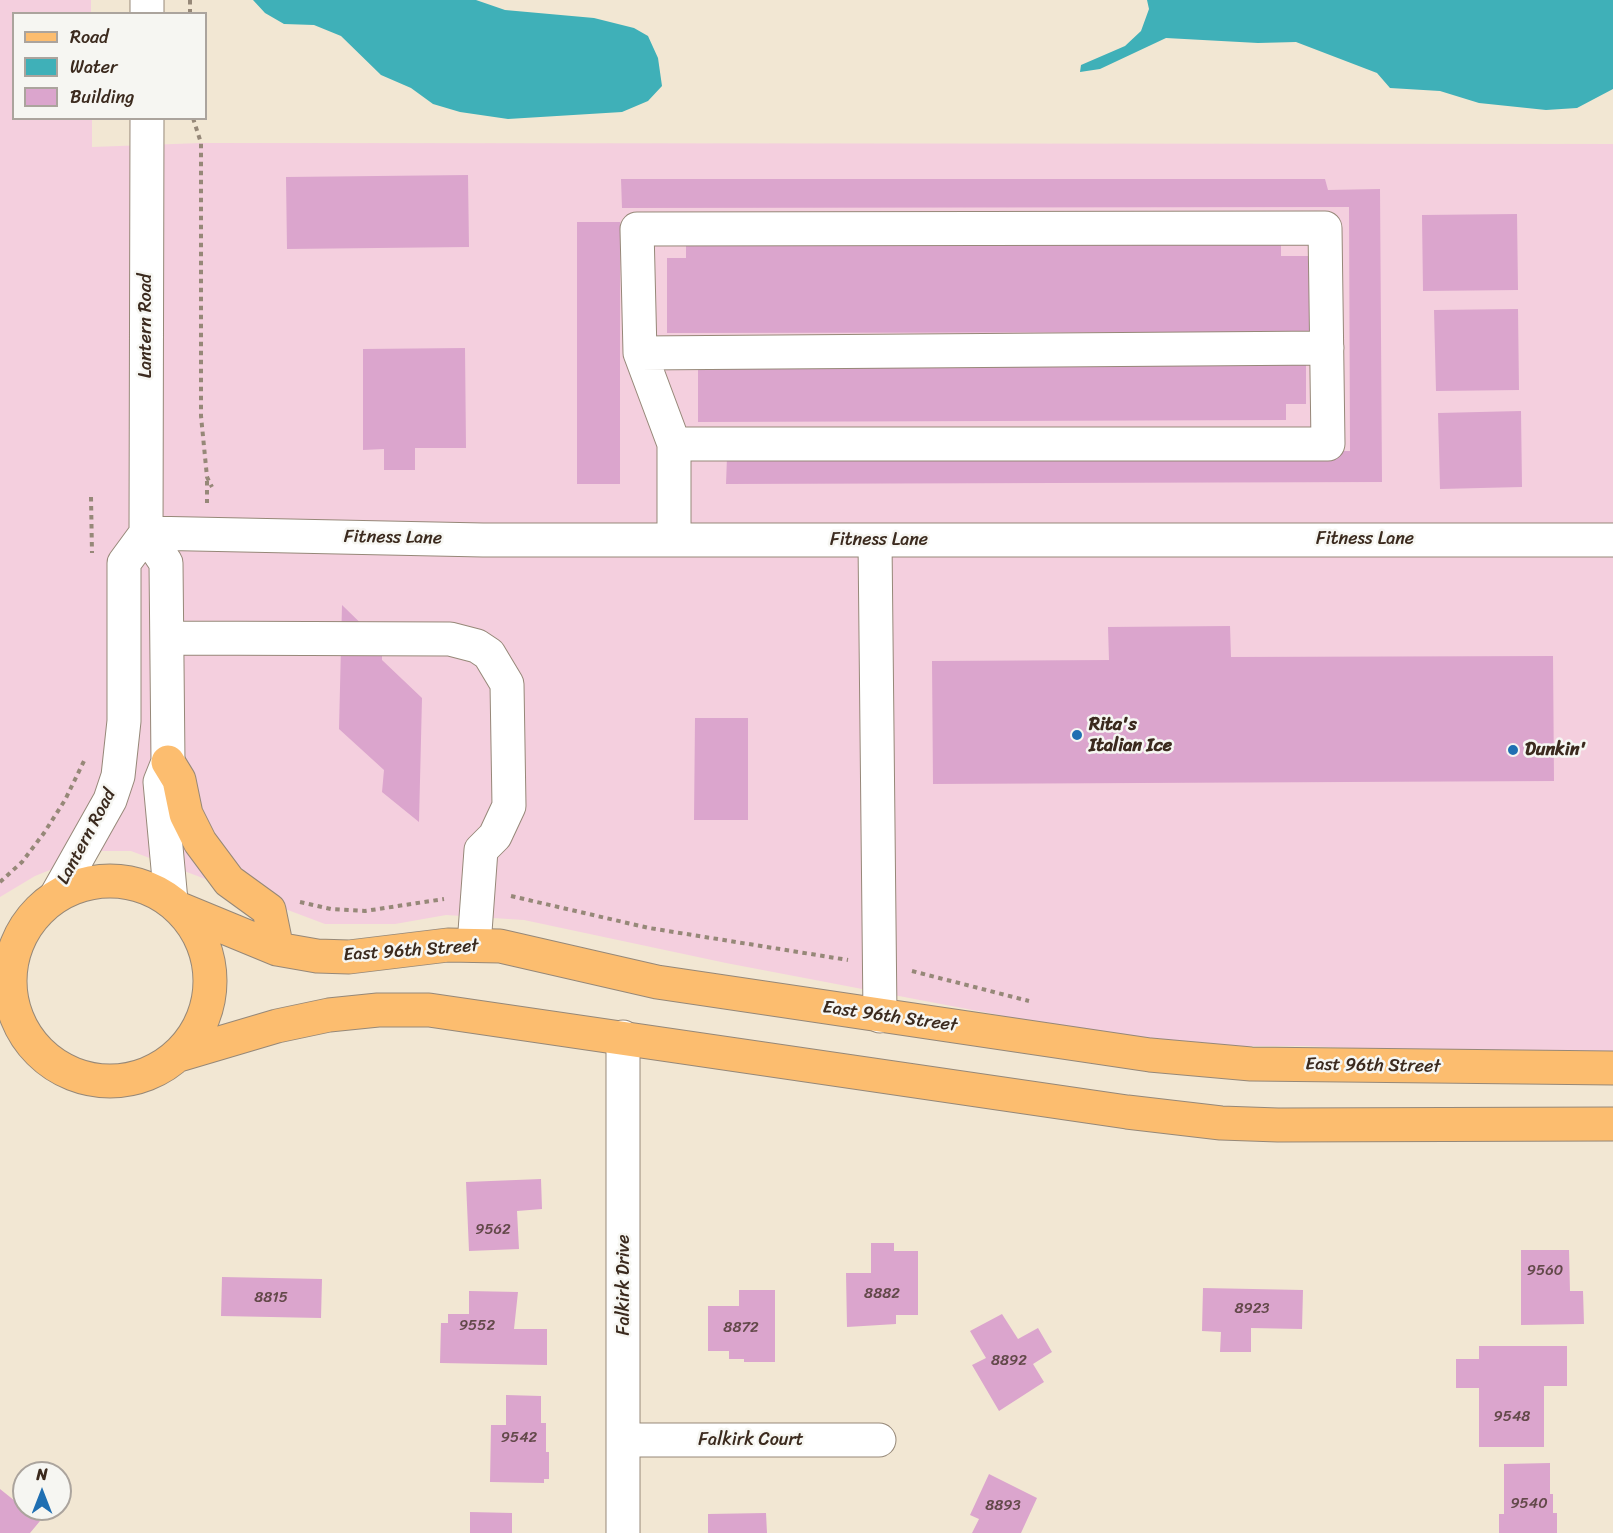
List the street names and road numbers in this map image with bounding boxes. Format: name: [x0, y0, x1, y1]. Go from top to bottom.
street label: Lantern Road: [135, 274, 157, 378]
street label: Fitness Lane: [344, 526, 442, 550]
street label: Fitness Lane: [1316, 528, 1414, 550]
street label: Fitness Lane: [830, 529, 928, 551]
street label: Lantern Road: [53, 786, 121, 888]
street label: East 96th Street: [343, 936, 479, 966]
street label: East 96th Street: [821, 997, 959, 1037]
street label: East 96th Street: [1305, 1054, 1441, 1078]
street label: Falkirk Drive: [613, 1235, 635, 1335]
street label: Falkirk Court: [698, 1429, 804, 1451]

